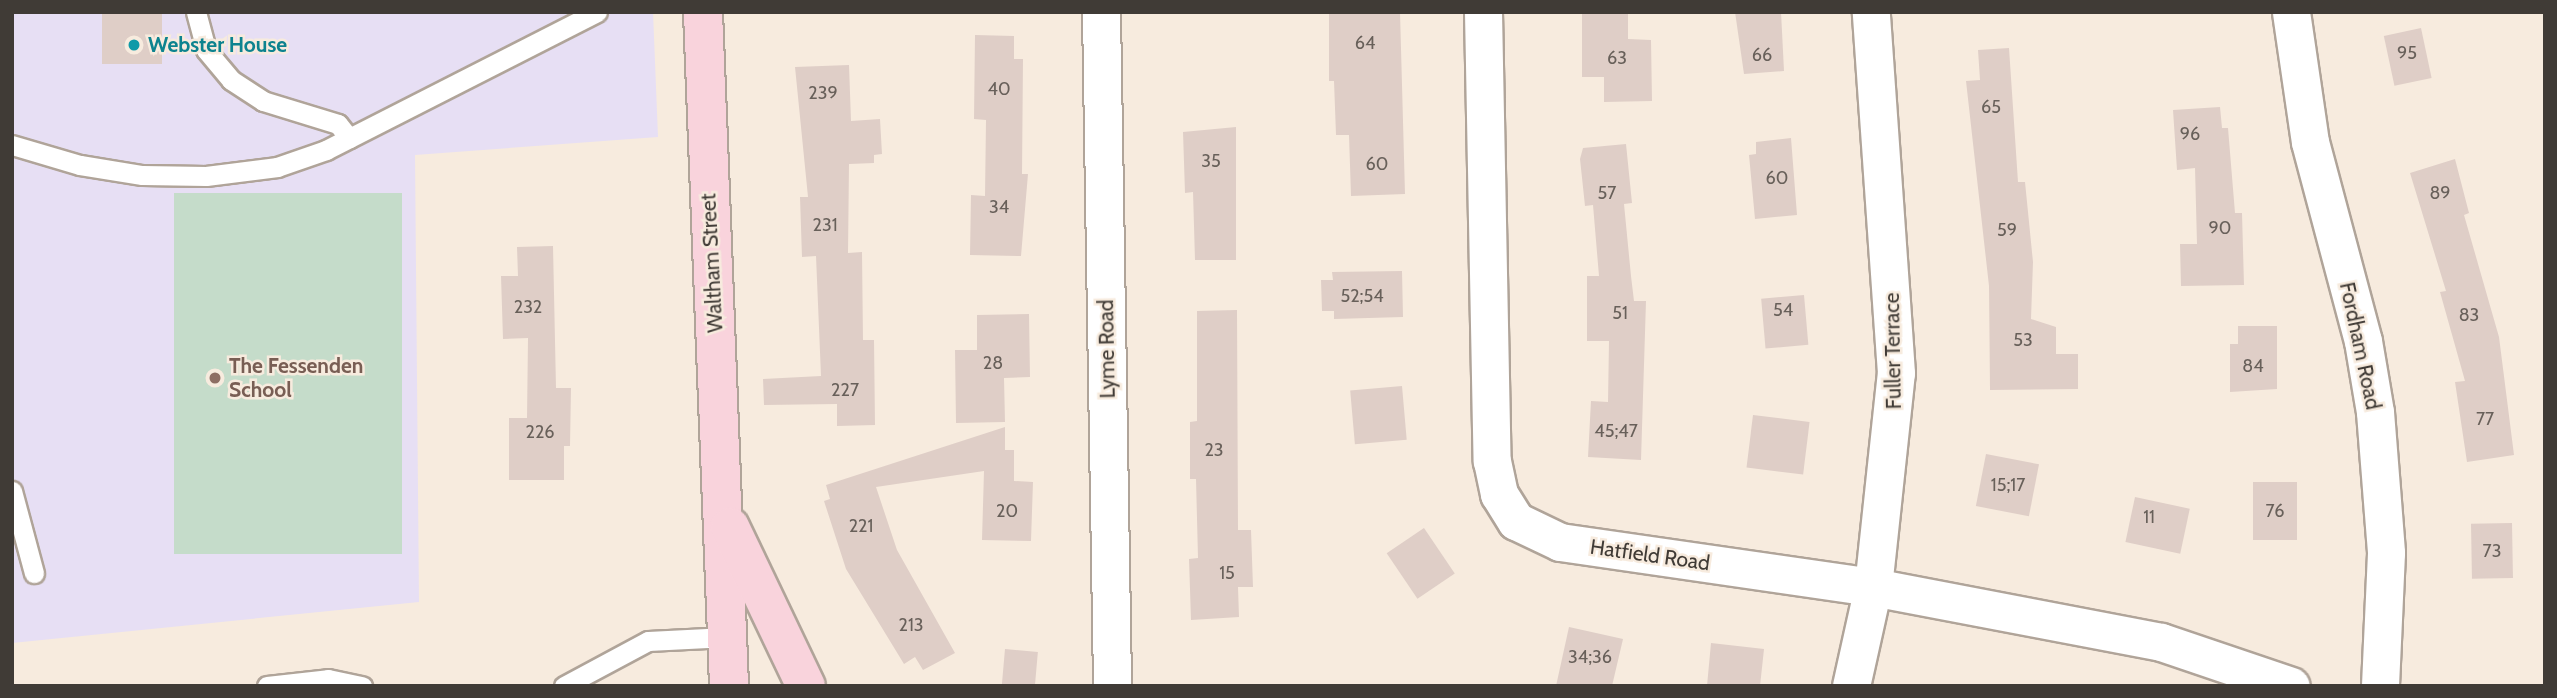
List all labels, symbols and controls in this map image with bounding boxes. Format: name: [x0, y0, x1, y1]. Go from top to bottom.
place label: Webster House: [148, 32, 287, 58]
house number: 64: [1355, 32, 1375, 54]
marker: Webster House: [126, 37, 142, 53]
house number: 95: [2397, 42, 2417, 64]
house number: 66: [1752, 44, 1772, 66]
house number: 63: [1607, 47, 1627, 69]
house number: 40: [988, 78, 1010, 100]
house number: 239: [808, 82, 838, 104]
house number: 65: [1981, 96, 2001, 118]
house number: 96: [2180, 123, 2200, 145]
house number: 35: [1201, 150, 1221, 172]
house number: 60: [1366, 153, 1388, 175]
house number: 60: [1766, 167, 1788, 189]
house number: 57: [1598, 182, 1616, 204]
house number: 89: [2429, 182, 2451, 204]
street label: Waltham Street: [696, 193, 728, 333]
house number: 34: [989, 196, 1009, 218]
house number: 231: [812, 214, 838, 236]
house number: 90: [2209, 217, 2231, 239]
house number: 59: [1997, 219, 2017, 241]
street label: Fordham Road: [2334, 280, 2386, 412]
house number: 52;54: [1340, 285, 1384, 307]
street label: Fuller Terrace: [1879, 292, 1907, 410]
house number: 232: [514, 296, 542, 318]
street label: Lyme Road: [1094, 299, 1120, 399]
house number: 54: [1773, 299, 1793, 321]
house number: 51: [1612, 302, 1628, 324]
house number: 83: [2459, 304, 2479, 326]
house number: 53: [2013, 329, 2033, 351]
house number: 28: [983, 352, 1003, 374]
place label: The Fessenden School: [229, 353, 363, 403]
house number: 84: [2242, 355, 2264, 377]
marker: The Fessenden School: [207, 370, 223, 386]
house number: 227: [831, 379, 859, 401]
house number: 77: [2476, 408, 2494, 430]
house number: 45;47: [1594, 420, 1638, 442]
house number: 226: [525, 421, 555, 443]
house number: 23: [1204, 439, 1224, 461]
house number: 15;17: [1991, 474, 2025, 496]
house number: 20: [996, 500, 1018, 522]
house number: 76: [2266, 500, 2284, 522]
house number: 11: [2143, 506, 2155, 528]
house number: 221: [849, 515, 873, 537]
street label: Hatfield Road: [1589, 534, 1711, 576]
house number: 73: [2483, 540, 2501, 562]
house number: 15: [1219, 562, 1235, 584]
house number: 213: [898, 614, 924, 636]
house number: 34;36: [1568, 646, 1612, 668]

